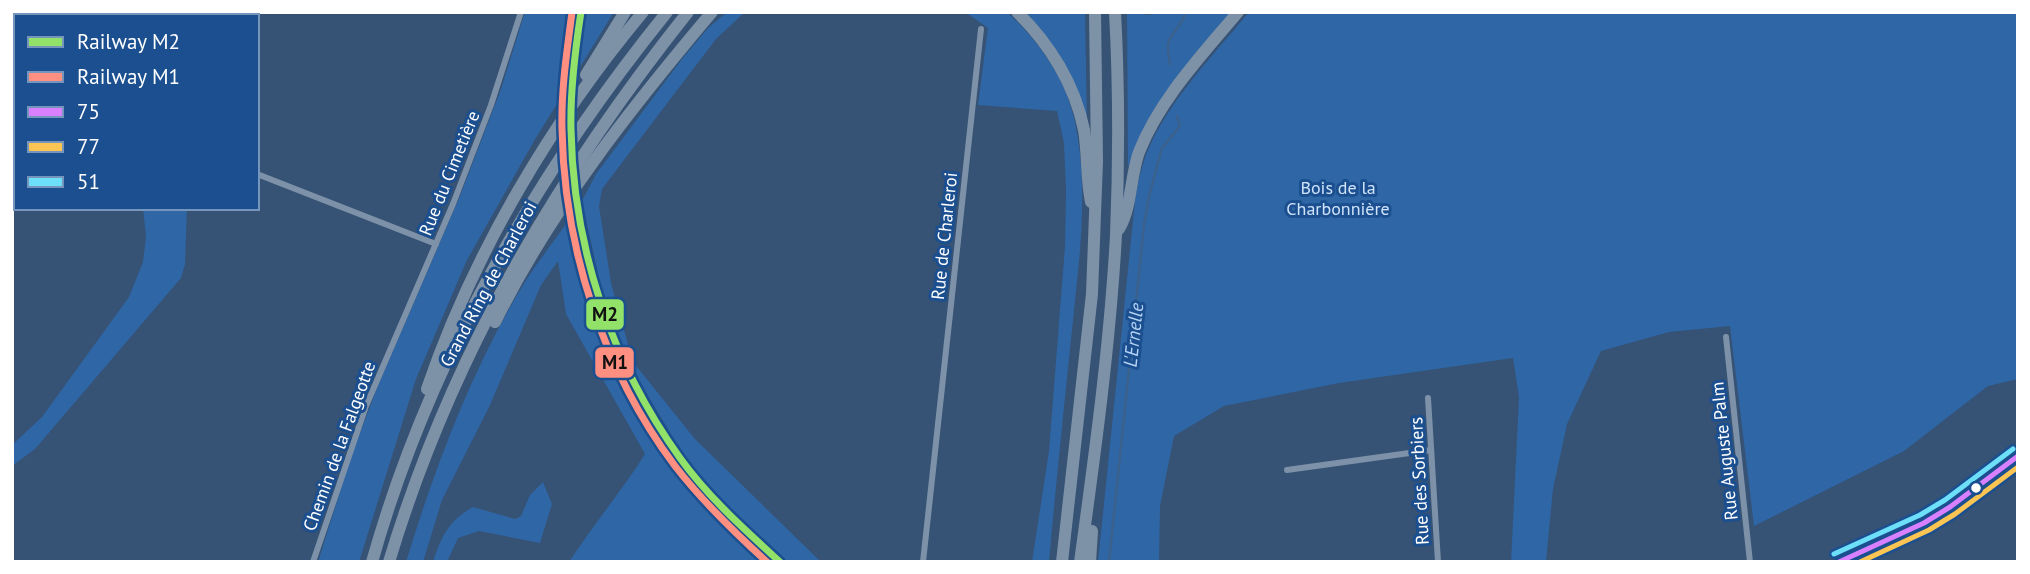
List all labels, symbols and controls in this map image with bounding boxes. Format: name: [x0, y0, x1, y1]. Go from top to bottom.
legend: [14, 14, 259, 210]
text: Railway M2: [77, 28, 180, 55]
text: Railway M1: [77, 63, 180, 90]
text: 75: [77, 98, 100, 125]
street label: Rue du Cimetière: [414, 107, 484, 239]
text: 77: [77, 133, 100, 160]
text: 51: [77, 168, 100, 195]
street label: Rue de Charleroi: [926, 171, 962, 301]
park label: Bois de la Charbonnière: [1286, 176, 1390, 220]
street label: Grand Ring de Charleroi: [435, 197, 541, 371]
line badge: M2: [585, 298, 625, 331]
water label: L'Ernelle: [1118, 301, 1148, 368]
text: M2: [592, 302, 618, 326]
line badge: M1: [594, 346, 635, 379]
text: M1: [602, 350, 628, 374]
street label: Chemin de la Falgeotte: [298, 358, 380, 534]
street label: Rue Auguste Palm: [1705, 381, 1743, 521]
street label: Rue des Sorbiers: [1404, 416, 1434, 546]
unlabelled marker: [1969, 481, 1983, 495]

